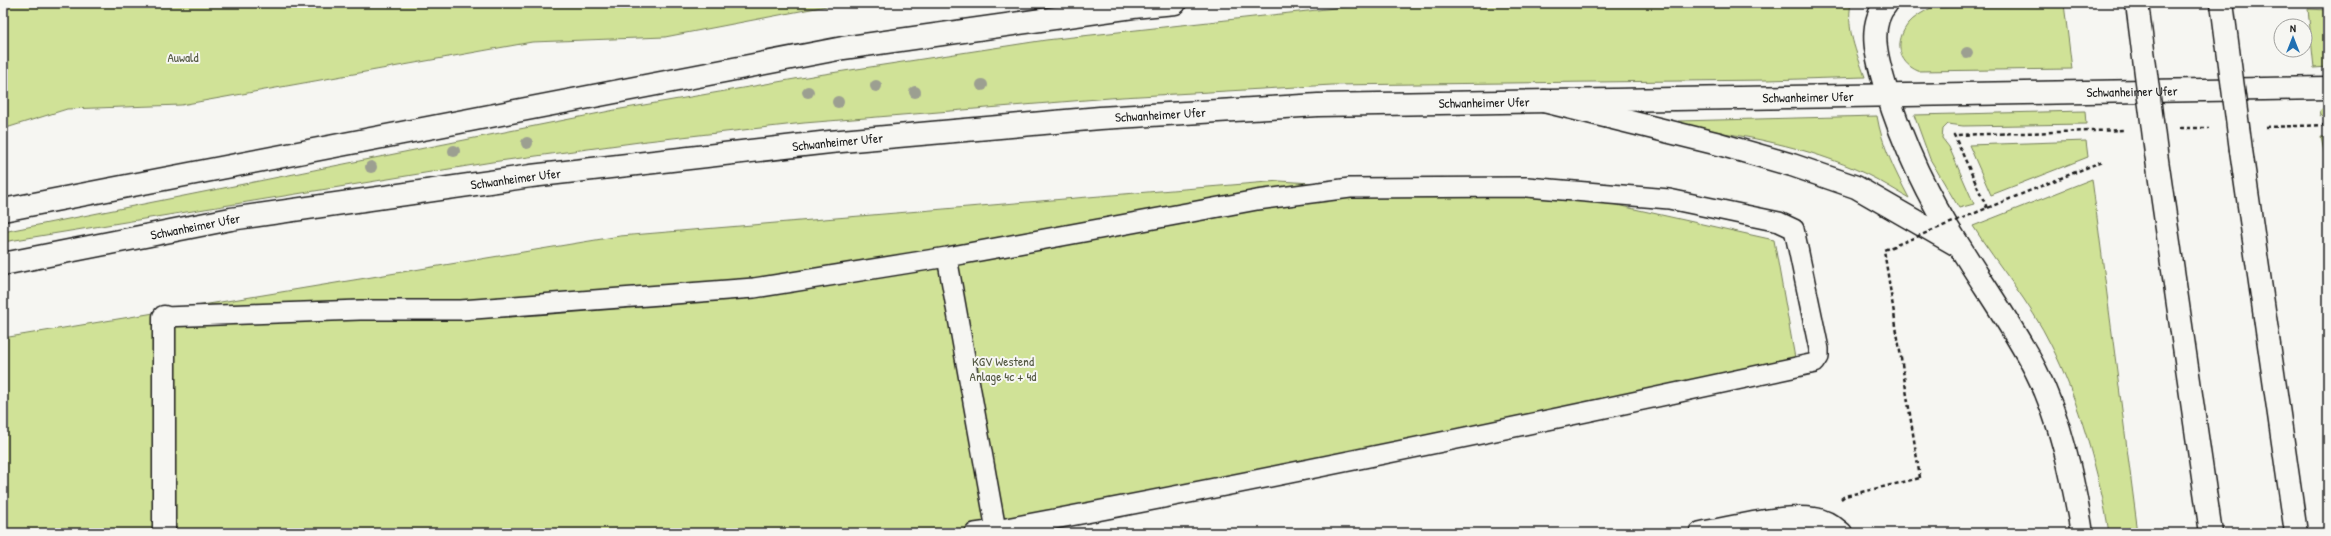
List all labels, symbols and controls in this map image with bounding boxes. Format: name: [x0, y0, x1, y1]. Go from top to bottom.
north arrow: [2273, 18, 2313, 58]
text: N: [2290, 21, 2296, 35]
park label: Auwald: [167, 48, 199, 66]
street label: Schwanheimer Ufer: [2086, 82, 2178, 101]
street label: Schwanheimer Ufer: [1762, 87, 1854, 107]
street label: Schwanheimer Ufer: [1438, 92, 1530, 112]
street label: Schwanheimer Ufer: [1114, 103, 1206, 126]
street label: Schwanheimer Ufer: [791, 128, 884, 155]
street label: Schwanheimer Ufer: [469, 164, 562, 194]
street label: Schwanheimer Ufer: [149, 209, 241, 244]
park label: KGV Westend Anlage 4c + 4d: [970, 352, 1036, 385]

